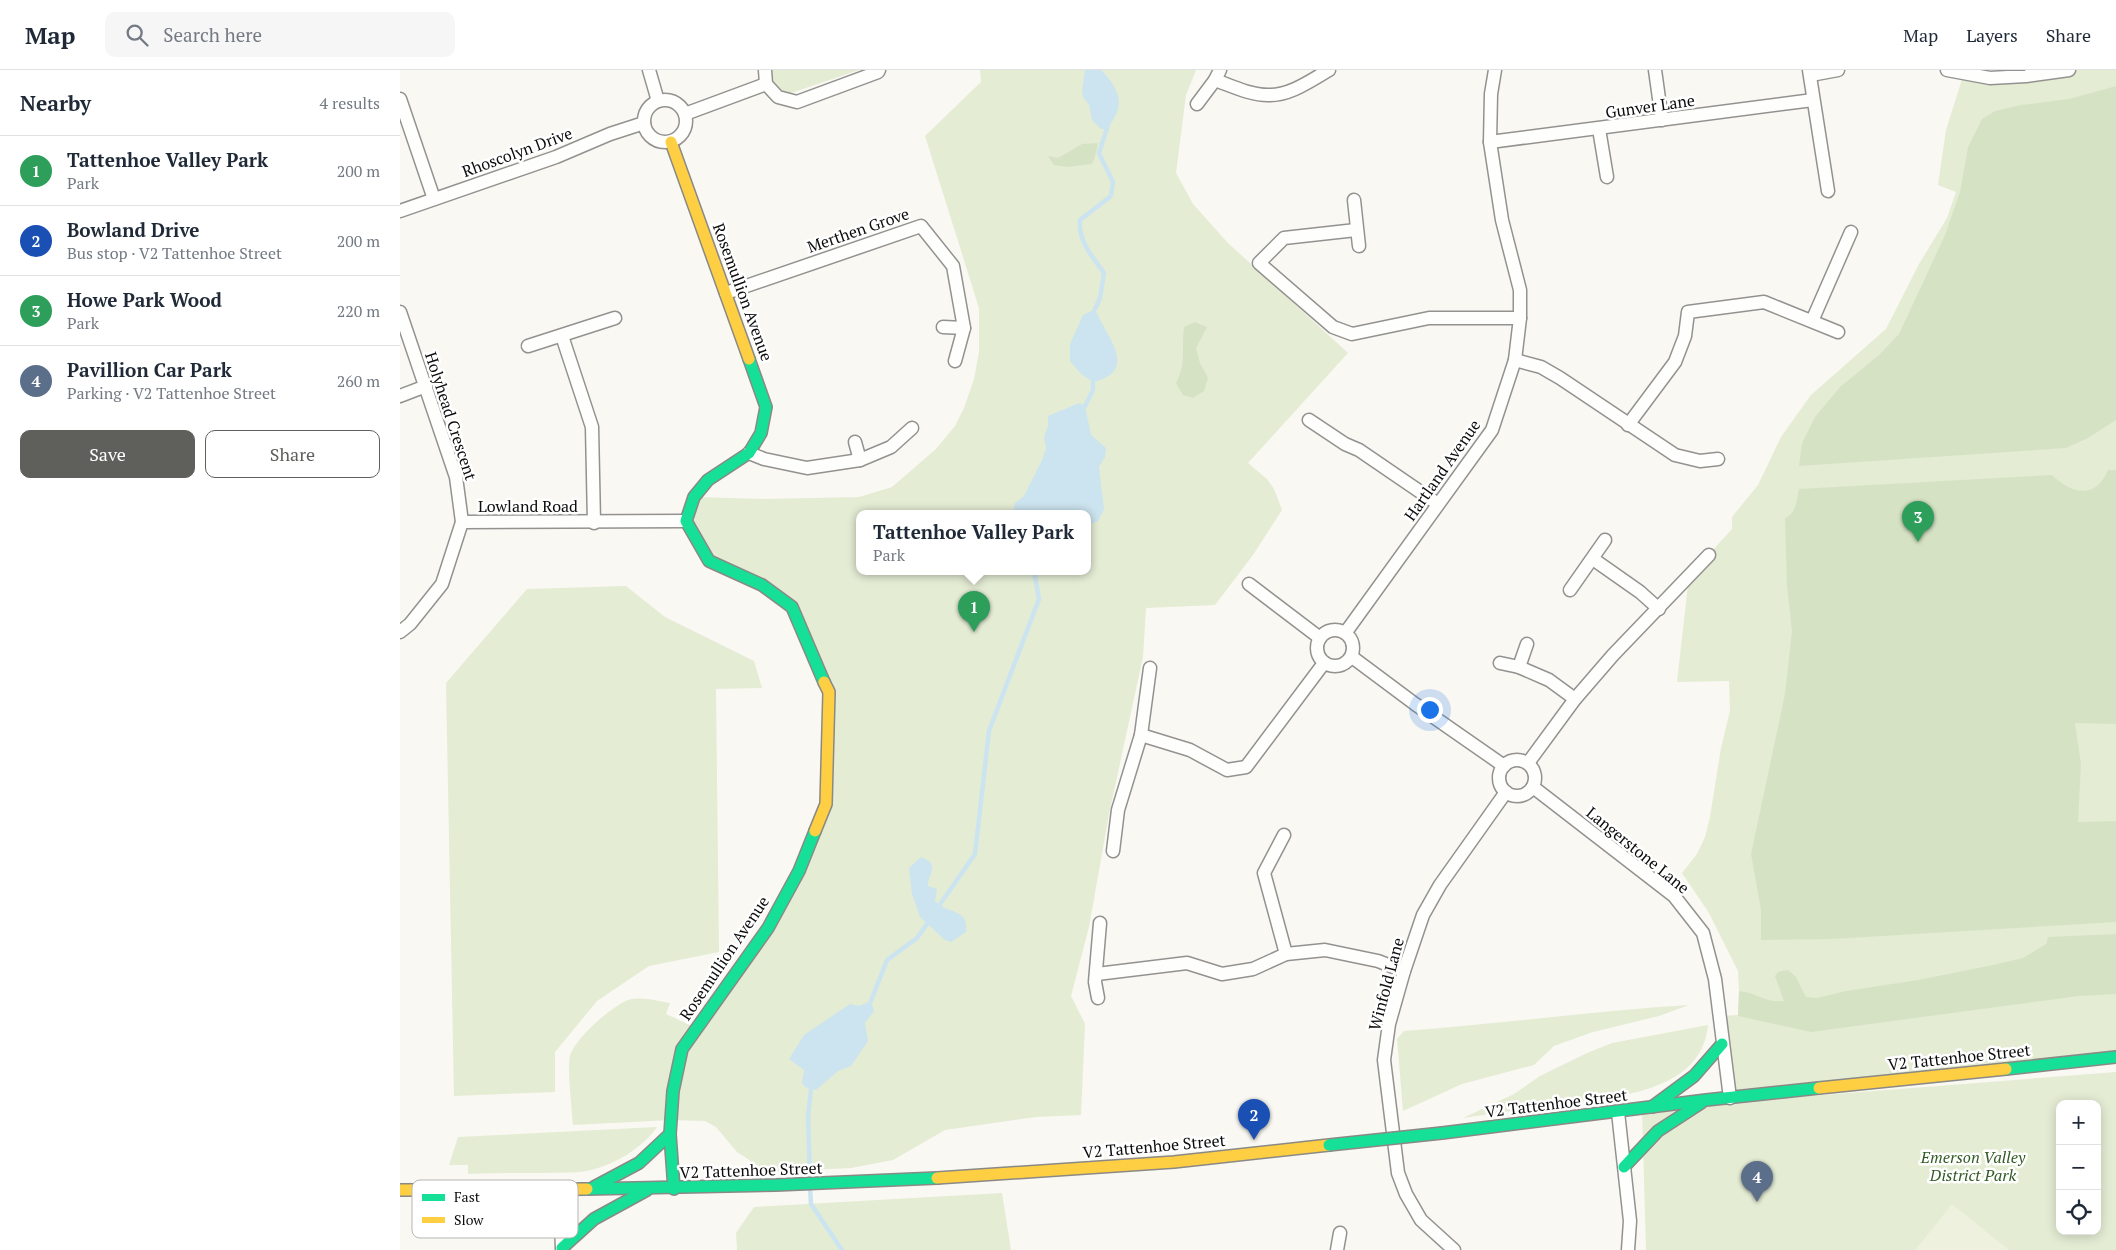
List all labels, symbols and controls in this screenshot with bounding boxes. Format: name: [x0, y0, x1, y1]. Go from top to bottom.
search box: [105, 12, 455, 57]
text: Map: [25, 19, 75, 51]
icon: search: [123, 21, 151, 49]
text: Search here: [163, 22, 262, 47]
text: Map: [1903, 23, 1938, 47]
text: Layers: [1966, 23, 2018, 47]
text: Share: [2046, 23, 2091, 47]
text: Nearby: [20, 89, 91, 117]
street label: Gunver Lane: [1604, 89, 1696, 123]
text: 4 results: [320, 92, 380, 114]
street label: Rhoscolyn Drive: [459, 122, 575, 182]
text: Tattenhoe Valley Park: [67, 147, 268, 172]
text: 1: [31, 160, 41, 182]
text: 200 m: [337, 160, 380, 182]
text: Park: [67, 172, 99, 194]
street label: Merthen Grove: [804, 202, 912, 258]
text: Bowland Drive: [67, 217, 200, 242]
street label: Rosemullion Avenue: [708, 220, 778, 364]
text: 2: [31, 230, 41, 252]
text: 200 m: [337, 230, 380, 252]
text: Bus stop · V2 Tattenhoe Street: [67, 242, 282, 264]
text: Howe Park Wood: [67, 287, 222, 312]
text: 3: [31, 300, 41, 322]
text: 220 m: [337, 300, 380, 322]
text: Park: [67, 312, 99, 334]
street label: Holyhead Crescent: [420, 349, 482, 483]
text: Pavillion Car Park: [67, 357, 232, 382]
text: 4: [31, 370, 41, 392]
text: 260 m: [337, 370, 380, 392]
text: Parking · V2 Tattenhoe Street: [67, 382, 276, 404]
street label: Hartland Avenue: [1399, 415, 1485, 525]
button: Save: [20, 430, 195, 478]
button: Share: [205, 430, 380, 478]
street label: Lowland Road: [478, 495, 578, 517]
pin: 3: [1902, 501, 1934, 542]
popup: [856, 510, 1091, 575]
text: Tattenhoe Valley Park: [873, 519, 1074, 544]
text: Park: [873, 544, 905, 566]
pin: 1: [958, 591, 990, 632]
your location: [1417, 697, 1443, 723]
street label: Langerstone Lane: [1582, 802, 1694, 898]
street label: Rosemullion Avenue: [674, 892, 774, 1024]
street label: Winfold Lane: [1363, 935, 1409, 1033]
street label: V2 Tattenhoe Street: [1887, 1039, 2031, 1075]
street label: V2 Tattenhoe Street: [1484, 1083, 1628, 1123]
pin: 2: [1238, 1099, 1270, 1140]
map controls: [2056, 1100, 2101, 1235]
button: +: [2056, 1100, 2101, 1145]
street label: V2 Tattenhoe Street: [1082, 1129, 1226, 1163]
button: −: [2056, 1145, 2101, 1190]
park label: Emerson Valley District Park: [1920, 1146, 2026, 1186]
street label: V2 Tattenhoe Street: [679, 1157, 823, 1183]
pin: 4: [1741, 1161, 1773, 1202]
legend: [412, 1180, 578, 1238]
text: Fast: [454, 1187, 481, 1206]
button: locate: [2056, 1190, 2101, 1235]
text: Slow: [454, 1210, 484, 1229]

